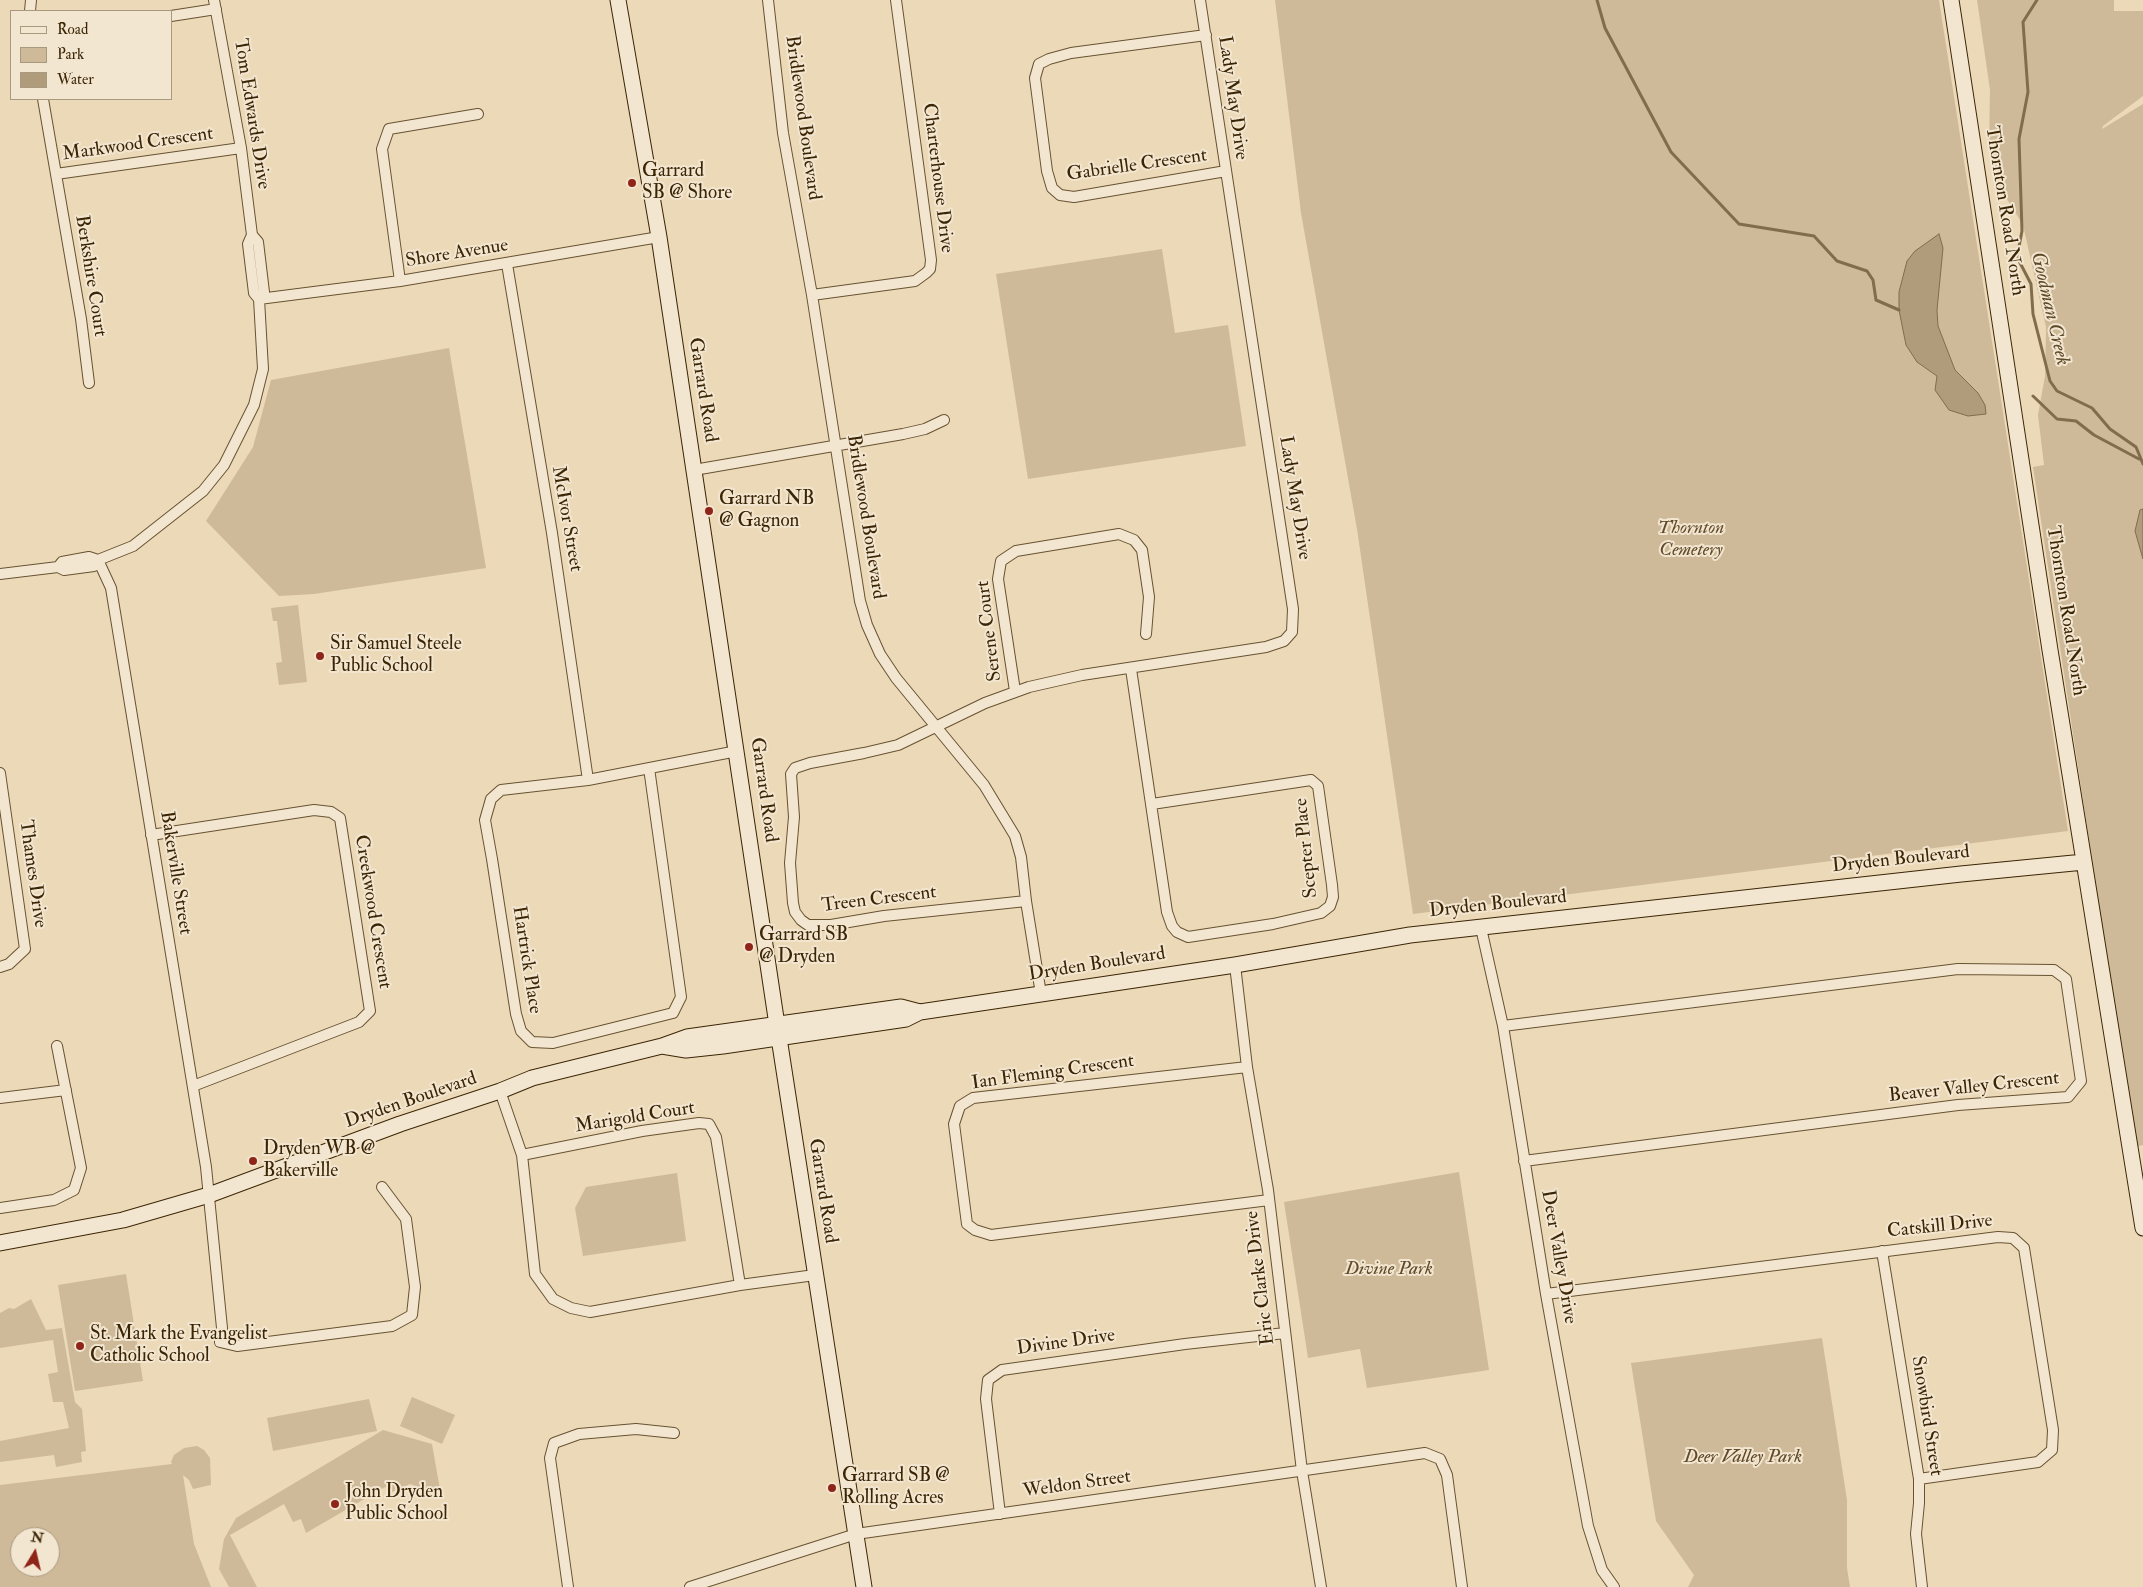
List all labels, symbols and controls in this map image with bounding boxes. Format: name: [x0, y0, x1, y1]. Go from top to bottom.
legend: [10, 10, 172, 100]
text: Road: [57, 20, 88, 39]
street label: Bridlewood Boulevard: [779, 34, 825, 202]
street label: Lady May Drive: [1212, 35, 1252, 161]
street label: Tom Edwards Drive: [228, 37, 274, 191]
text: Park: [57, 45, 84, 64]
text: Water: [57, 70, 94, 89]
street label: Charterhouse Drive: [916, 102, 958, 254]
street label: Markwood Crescent: [61, 123, 215, 167]
street label: Thornton Road North: [1979, 124, 2029, 298]
street label: Gabrielle Crescent: [1065, 145, 1209, 187]
place label: Garrard SB @ Shore: [642, 161, 732, 205]
marker: Garrard SB @ Shore: [626, 177, 638, 189]
street label: Berkshire Court: [69, 214, 111, 338]
street label: Shore Avenue: [404, 235, 510, 273]
water label: Goodman Creek: [2024, 250, 2074, 368]
street label: Garrard Road: [682, 336, 722, 444]
street label: Bridlewood Boulevard: [841, 433, 889, 601]
street label: Lady May Drive: [1273, 434, 1315, 562]
street label: McIvor Street: [545, 464, 587, 574]
place label: Garrard NB @ Gagnon: [719, 489, 815, 533]
marker: Garrard NB @ Gagnon: [703, 505, 715, 517]
park label: Thornton Cemetery: [1658, 518, 1724, 562]
street label: Thornton Road North: [2040, 524, 2090, 698]
street label: Serene Court: [973, 579, 1007, 683]
place label: Sir Samuel Steele Public School: [330, 634, 462, 678]
marker: Sir Samuel Steele Public School: [314, 650, 326, 662]
street label: Garrard Road: [744, 736, 782, 844]
street label: Scepter Place: [1290, 797, 1324, 899]
street label: Bakerville Street: [154, 810, 196, 936]
street label: Thames Drive: [13, 819, 51, 929]
street label: Creekwood Crescent: [349, 833, 395, 991]
street label: Dryden Boulevard: [1831, 841, 1971, 879]
street label: Treen Crescent: [820, 882, 938, 918]
street label: Dryden Boulevard: [1428, 886, 1568, 924]
street label: Hartrick Place: [506, 904, 546, 1016]
place label: Garrard SB @ Dryden: [759, 925, 848, 969]
marker: Garrard SB @ Dryden: [743, 941, 755, 953]
street label: Dryden Boulevard: [1027, 943, 1167, 987]
street label: Ian Fleming Crescent: [970, 1050, 1136, 1096]
street label: Dryden Boulevard: [342, 1068, 480, 1134]
street label: Beaver Valley Crescent: [1888, 1068, 2060, 1108]
street label: Marigold Court: [574, 1097, 696, 1139]
street label: Garrard Road: [802, 1137, 842, 1245]
place label: Dryden WB @ Bakerville: [263, 1139, 375, 1183]
marker: Dryden WB @ Bakerville: [247, 1155, 259, 1167]
street label: Deer Valley Drive: [1535, 1188, 1581, 1326]
street label: Eric Clarke Drive: [1241, 1209, 1281, 1347]
street label: Catskill Drive: [1886, 1210, 1994, 1244]
park label: Divine Park: [1345, 1259, 1433, 1281]
place label: St. Mark the Evangelist Catholic School: [90, 1324, 268, 1368]
street label: Divine Drive: [1015, 1325, 1117, 1361]
marker: St. Mark the Evangelist Catholic School: [74, 1340, 86, 1352]
street label: Snowbird Street: [1905, 1354, 1947, 1478]
park label: Deer Valley Park: [1684, 1447, 1802, 1469]
place label: Garrard SB @ Rolling Acres: [842, 1466, 950, 1510]
street label: Weldon Street: [1022, 1466, 1132, 1504]
place label: John Dryden Public School: [345, 1482, 448, 1526]
marker: Garrard SB @ Rolling Acres: [826, 1482, 838, 1494]
marker: John Dryden Public School: [329, 1498, 341, 1510]
north arrow: [10, 1527, 60, 1577]
text: N: [30, 1528, 45, 1547]

